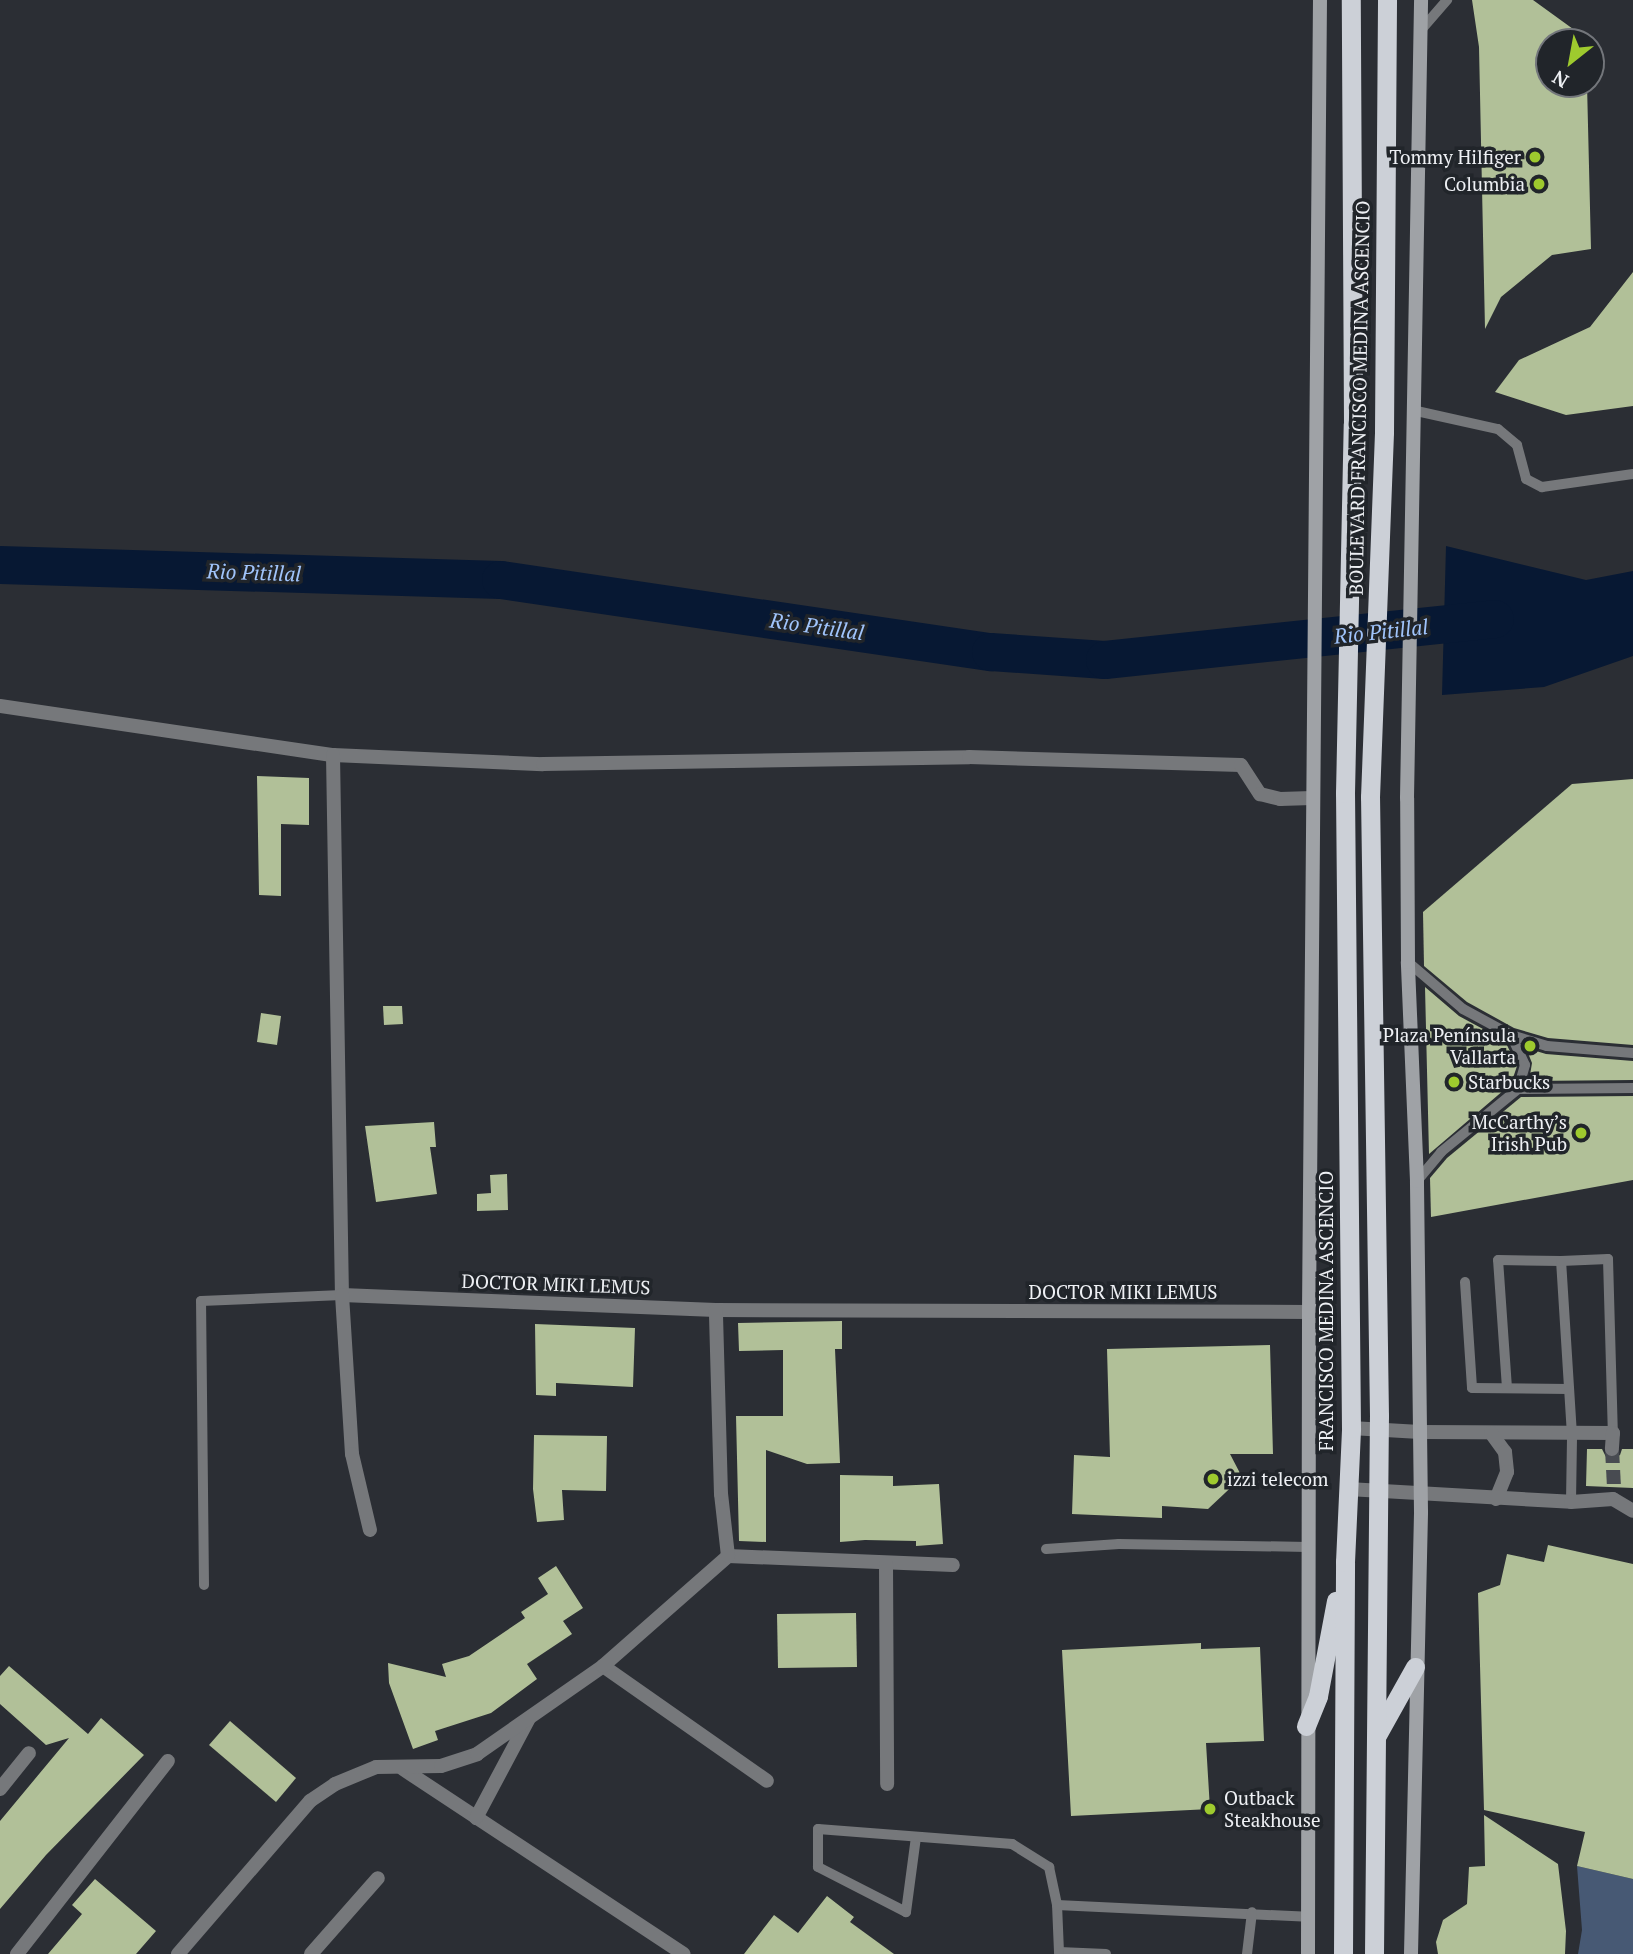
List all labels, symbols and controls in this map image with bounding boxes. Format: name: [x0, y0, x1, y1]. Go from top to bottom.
north arrow: [1535, 28, 1605, 98]
text: N: [1547, 65, 1573, 94]
place label: Tommy Hilfiger: [1389, 146, 1521, 168]
marker: Tommy Hilfiger: [1527, 149, 1543, 165]
place label: Columbia: [1444, 173, 1525, 195]
marker: Columbia: [1531, 176, 1547, 192]
street label: BOULEVARD FRANCISCO MEDINA ASCENCIO: [1344, 200, 1374, 596]
water label: Rio Pitillal: [206, 558, 302, 586]
water label: Rio Pitillal: [768, 607, 866, 645]
water label: Rio Pitillal: [1333, 614, 1429, 648]
place label: Plaza Península Vallarta: [1383, 1024, 1516, 1068]
marker: Plaza Península Vallarta: [1522, 1038, 1538, 1054]
place label: Starbucks: [1468, 1071, 1550, 1093]
marker: Starbucks: [1446, 1074, 1462, 1090]
place label: McCarthy’s Irish Pub: [1472, 1111, 1567, 1155]
marker: McCarthy’s Irish Pub: [1573, 1125, 1589, 1141]
street label: FRANCISCO MEDINA ASCENCIO: [1315, 1170, 1337, 1452]
street label: DOCTOR MIKI LEMUS: [461, 1269, 651, 1299]
street label: DOCTOR MIKI LEMUS: [1028, 1281, 1218, 1303]
place label: izzi telecom: [1227, 1468, 1328, 1490]
marker: izzi telecom: [1205, 1471, 1221, 1487]
place label: Outback Steakhouse: [1224, 1787, 1321, 1831]
marker: Outback Steakhouse: [1202, 1801, 1218, 1817]

